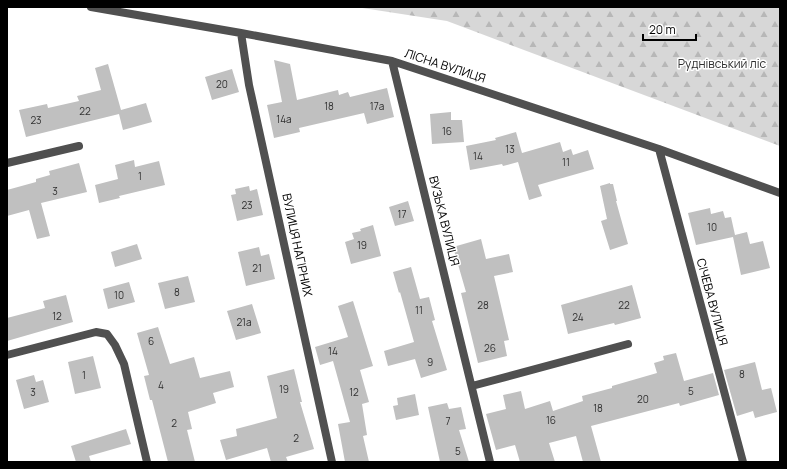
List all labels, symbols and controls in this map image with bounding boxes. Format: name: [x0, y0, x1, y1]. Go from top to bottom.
scale bar: [643, 16, 696, 42]
text: 20 m: [649, 21, 676, 38]
street label: ЛІСНА ВУЛИЦЯ: [402, 44, 488, 87]
park label: Руднівський ліс: [678, 55, 766, 72]
house number: 20: [216, 77, 228, 91]
house number: 18: [324, 99, 334, 113]
house number: 17а: [370, 99, 384, 113]
house number: 22: [79, 104, 91, 118]
house number: 14а: [276, 112, 292, 126]
house number: 23: [30, 113, 42, 127]
house number: 16: [442, 124, 452, 138]
house number: 13: [505, 142, 515, 156]
house number: 14: [473, 149, 483, 163]
house number: 11: [562, 155, 570, 169]
house number: 1: [138, 169, 142, 183]
street label: ВУЗЬКА ВУЛИЦЯ: [425, 174, 464, 268]
house number: 3: [52, 184, 58, 198]
street label: ВУЛИЦЯ НАГІРНИХ: [278, 192, 317, 299]
house number: 23: [241, 198, 253, 212]
house number: 17: [398, 207, 406, 221]
house number: 10: [707, 220, 717, 234]
house number: 19: [357, 238, 367, 252]
street label: СІЧЕВА ВУЛИЦЯ: [693, 256, 732, 347]
house number: 21: [252, 261, 262, 275]
house number: 8: [174, 285, 180, 299]
house number: 10: [114, 288, 124, 302]
house number: 28: [477, 298, 489, 312]
house number: 22: [618, 298, 630, 312]
house number: 11: [415, 303, 423, 317]
house number: 12: [52, 309, 62, 323]
house number: 24: [572, 310, 584, 324]
house number: 21а: [236, 315, 252, 329]
house number: 6: [148, 334, 154, 348]
house number: 26: [484, 341, 496, 355]
house number: 14: [328, 344, 338, 358]
house number: 9: [427, 355, 433, 369]
house number: 8: [739, 367, 745, 381]
house number: 1: [82, 368, 86, 382]
house number: 4: [158, 378, 164, 392]
house number: 19: [279, 382, 289, 396]
house number: 5: [688, 384, 694, 398]
house number: 3: [30, 385, 36, 399]
house number: 12: [349, 385, 359, 399]
house number: 20: [637, 392, 649, 406]
house number: 18: [593, 401, 603, 415]
house number: 16: [546, 413, 556, 427]
house number: 7: [445, 414, 451, 428]
house number: 2: [171, 416, 177, 430]
house number: 2: [293, 431, 299, 445]
house number: 5: [455, 444, 461, 458]

